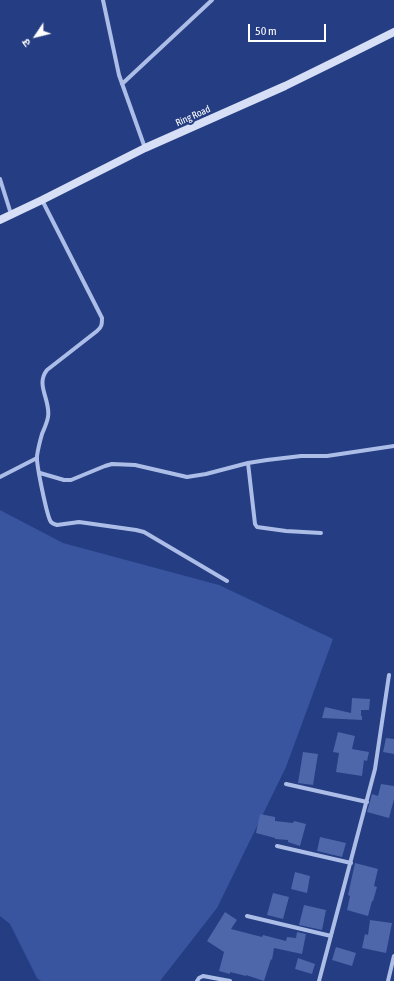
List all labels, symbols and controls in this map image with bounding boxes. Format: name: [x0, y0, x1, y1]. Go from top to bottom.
north arrow: [16, 16, 56, 56]
scale bar: [250, 16, 328, 42]
text: 50 m: [255, 24, 277, 38]
text: उ: [19, 37, 33, 49]
street label: Ring Road: [174, 103, 212, 129]

